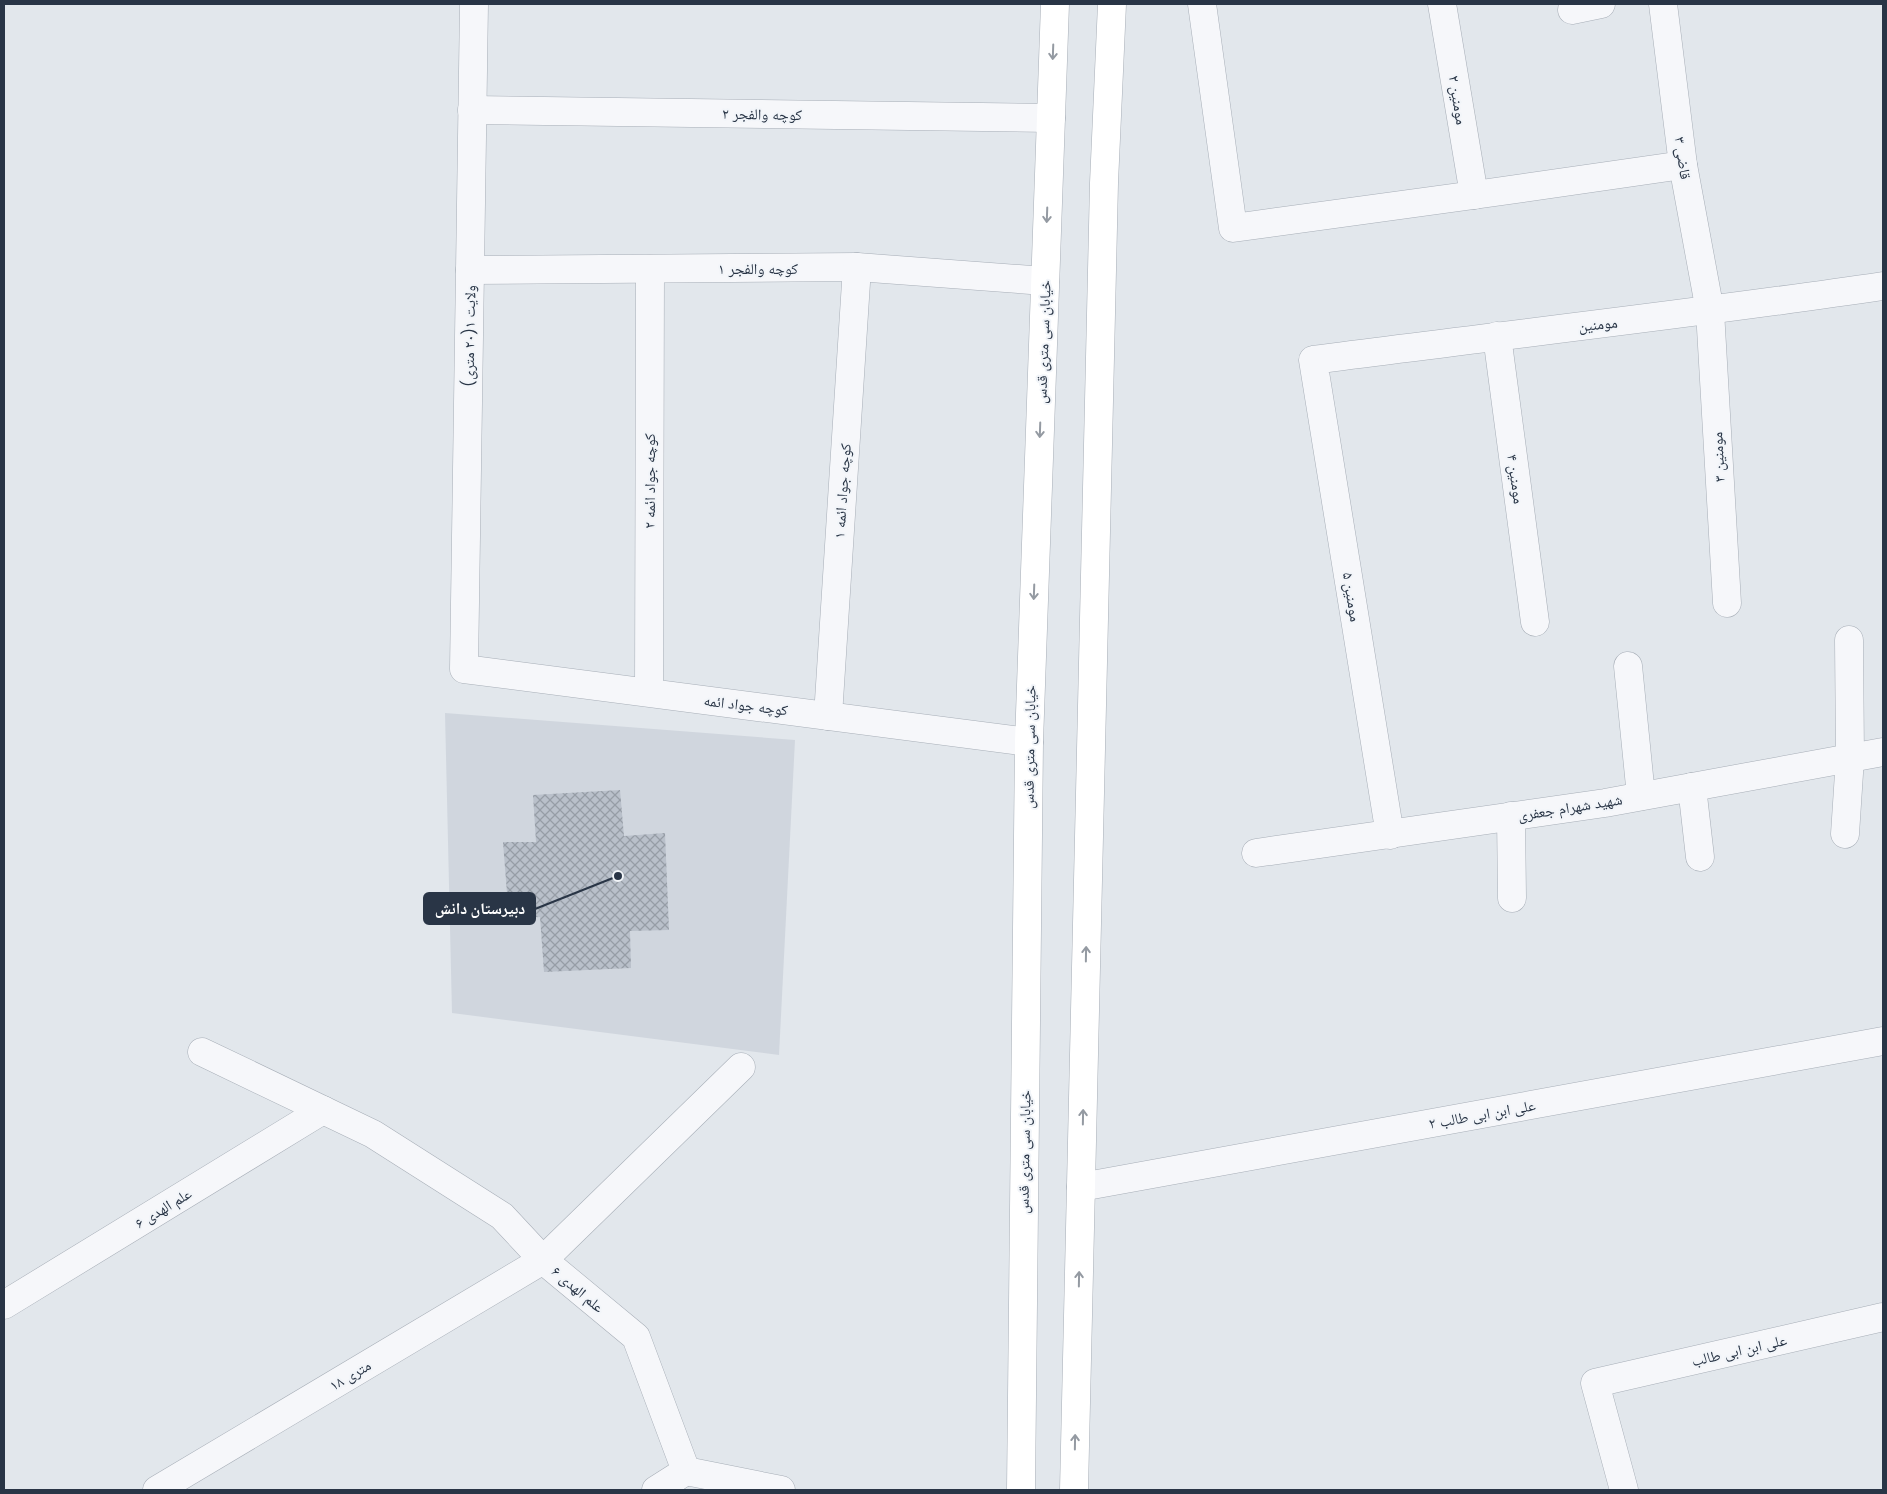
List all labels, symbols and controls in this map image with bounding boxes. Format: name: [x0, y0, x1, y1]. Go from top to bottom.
one-way arrow: [1049, 44, 1058, 60]
street label: مومنین ۲: [1444, 74, 1472, 126]
street label: کوچه والفجر ۲: [722, 103, 802, 125]
street label: قاضی ۳: [1670, 135, 1696, 181]
one-way arrow: [1043, 207, 1052, 223]
street label: کوچه والفجر ۱: [718, 258, 798, 279]
street label: خیابان سی متری قدس: [1030, 279, 1056, 404]
street label: ولایت ۱(۲۰ متری): [458, 285, 480, 387]
street label: مومنین: [1577, 311, 1619, 336]
one-way arrow: [1035, 421, 1044, 437]
street label: مومنین ۳: [1706, 431, 1730, 483]
street label: کوچه جواد ائمه ۲: [639, 433, 660, 529]
street label: کوچه جواد ائمه ۱: [828, 443, 856, 539]
street label: مومنین ۴: [1502, 453, 1530, 505]
street label: ۵ مومنین: [1338, 571, 1366, 623]
one-way arrow: [1029, 584, 1038, 600]
street label: خیابان سی متری قدس: [1017, 684, 1041, 809]
street label: کوچه جواد ائمه: [703, 689, 789, 721]
street label: شهید شهرام جعفری: [1516, 788, 1624, 826]
callout: دبیرستان دانش: [424, 893, 535, 924]
text: دبیرستان دانش: [435, 897, 525, 920]
one-way arrow: [1082, 946, 1091, 962]
street label: خیابان سی متری قدس: [1012, 1089, 1036, 1214]
street label: علی ابن ابی طالب ۲: [1427, 1094, 1537, 1134]
one-way arrow: [1078, 1109, 1087, 1125]
street label: علم الهدی ۶: [131, 1183, 196, 1233]
street label: علم الهدی ۶: [547, 1261, 609, 1317]
one-way arrow: [1074, 1271, 1084, 1288]
street label: علی ابن ابی طالب: [1689, 1329, 1789, 1371]
street label: ۱۸ متری: [325, 1354, 375, 1396]
one-way arrow: [1070, 1434, 1080, 1450]

